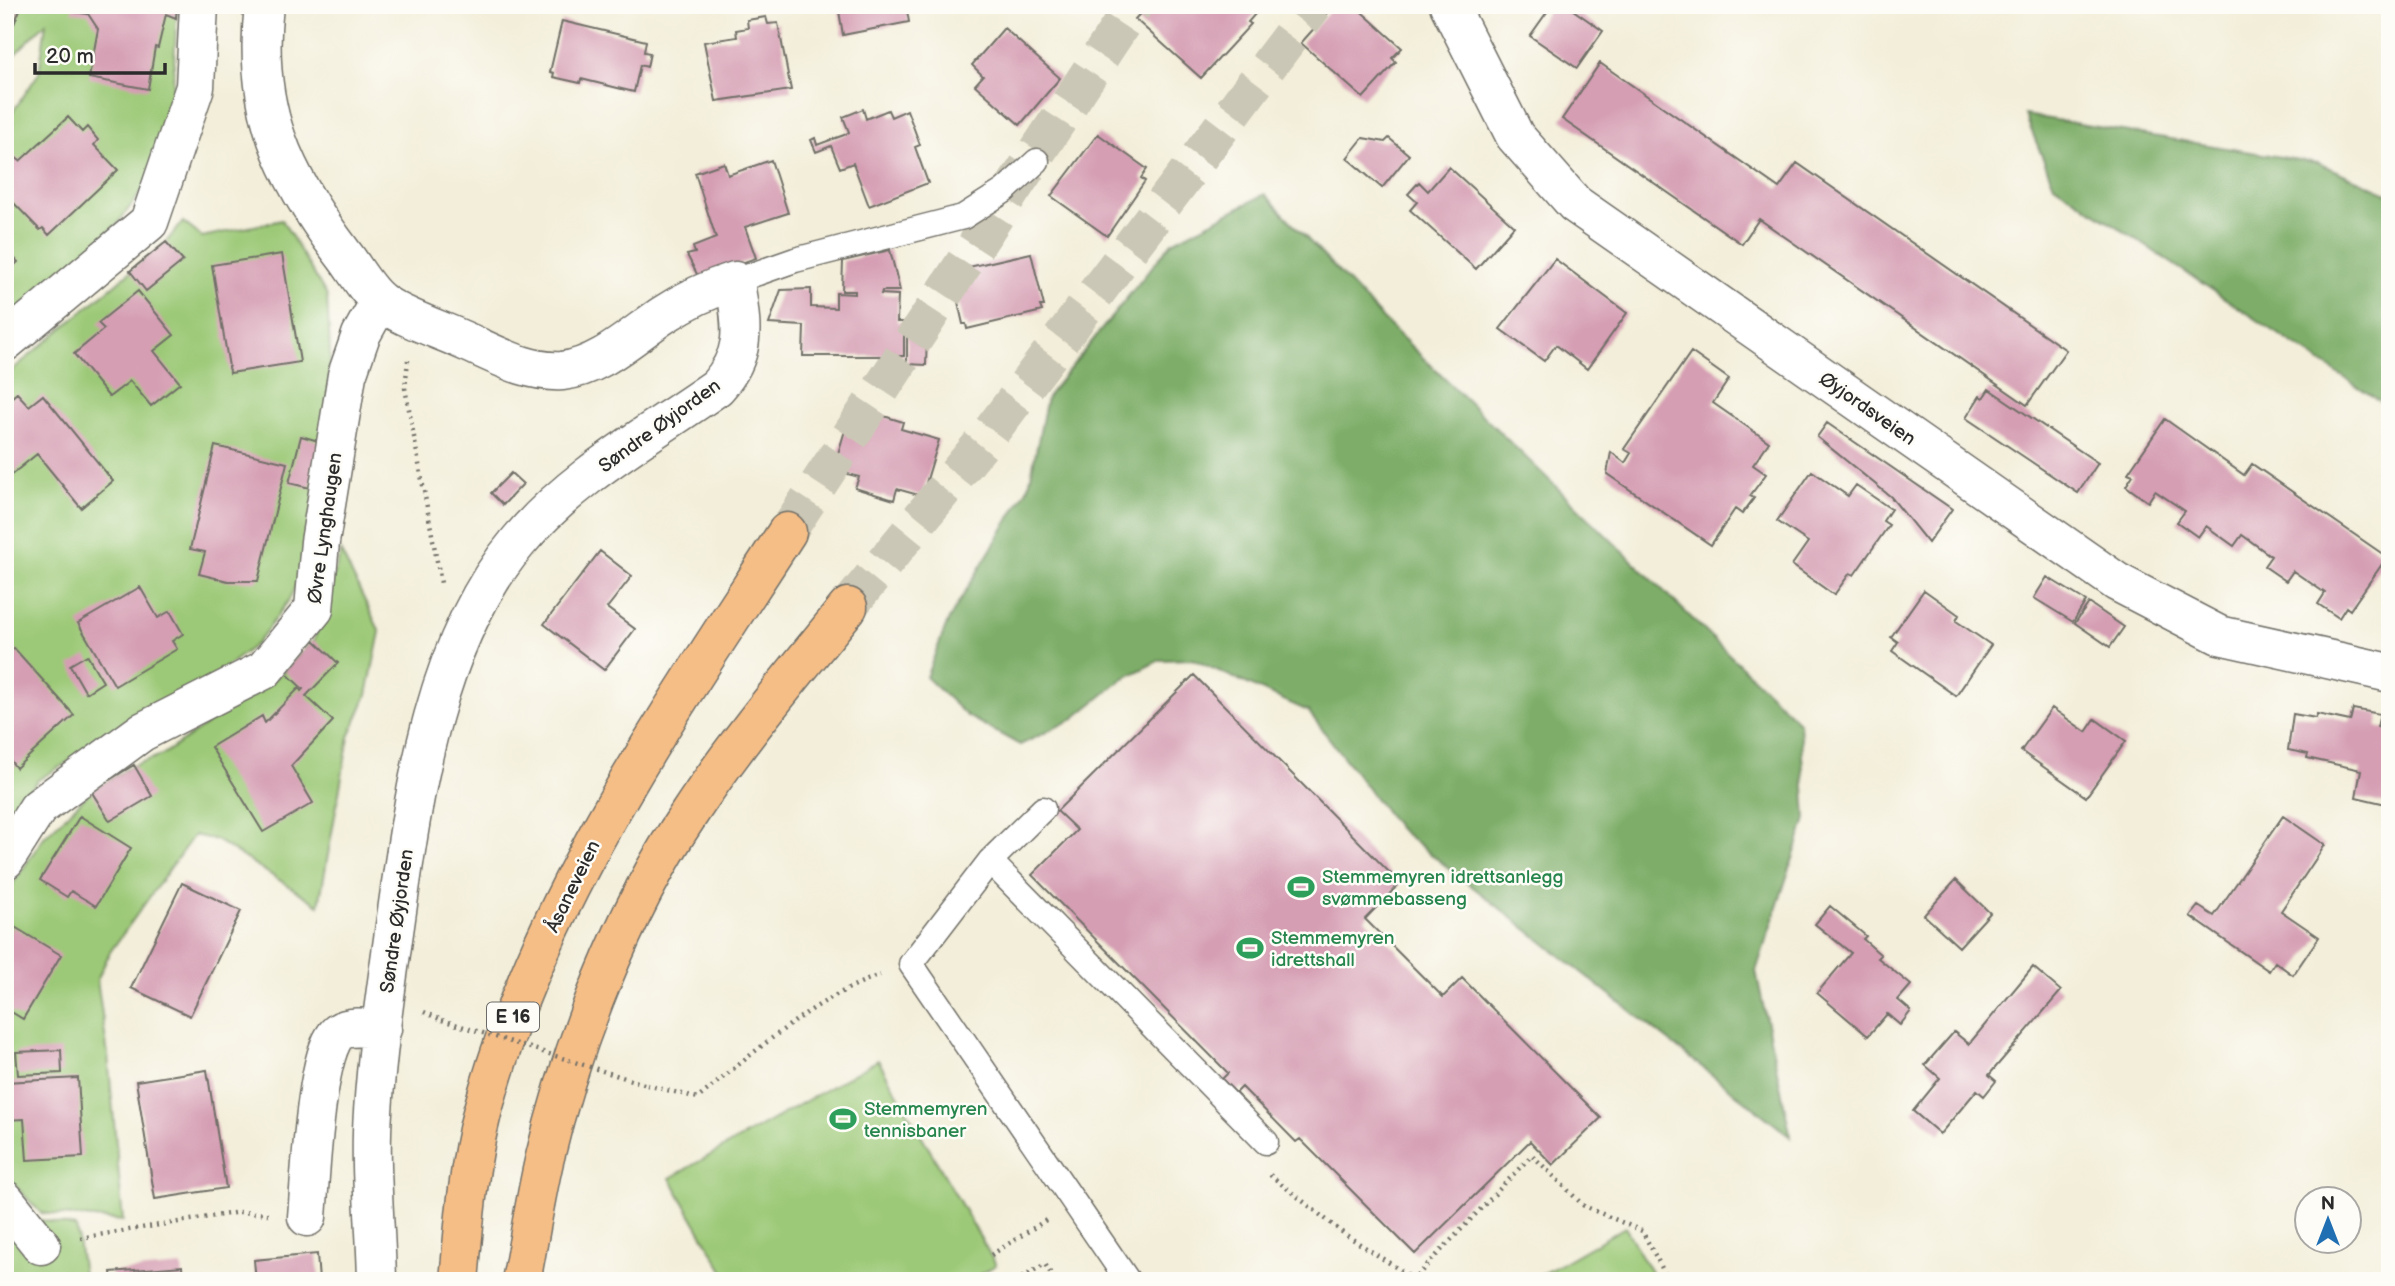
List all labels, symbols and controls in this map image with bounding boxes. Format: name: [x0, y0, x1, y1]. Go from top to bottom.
scale bar: [35, 32, 164, 76]
text: 20 m: [46, 44, 94, 69]
street label: Øyjordsveien: [1815, 368, 1920, 451]
street label: Søndre Øyjorden: [595, 374, 725, 478]
street label: Øvre Lynghaugen: [304, 451, 347, 605]
street label: Åsaneveien: [541, 837, 606, 936]
street label: Søndre Øyjorden: [376, 848, 419, 995]
place label: Stemmemyren idrettsanlegg svømmebasseng: [1322, 866, 1563, 911]
sports icon: Stemmemyren idrettsanlegg svømmebasseng: [1286, 872, 1316, 902]
place label: Stemmemyren idrettshall: [1271, 927, 1394, 972]
sports icon: Stemmemyren idrettshall: [1235, 933, 1265, 963]
road number: E 16: [487, 1002, 539, 1032]
place label: Stemmemyren tennisbaner: [864, 1098, 987, 1143]
sports icon: Stemmemyren tennisbaner: [828, 1104, 858, 1134]
north arrow: [2294, 1184, 2364, 1254]
text: N: [2321, 1193, 2335, 1216]

